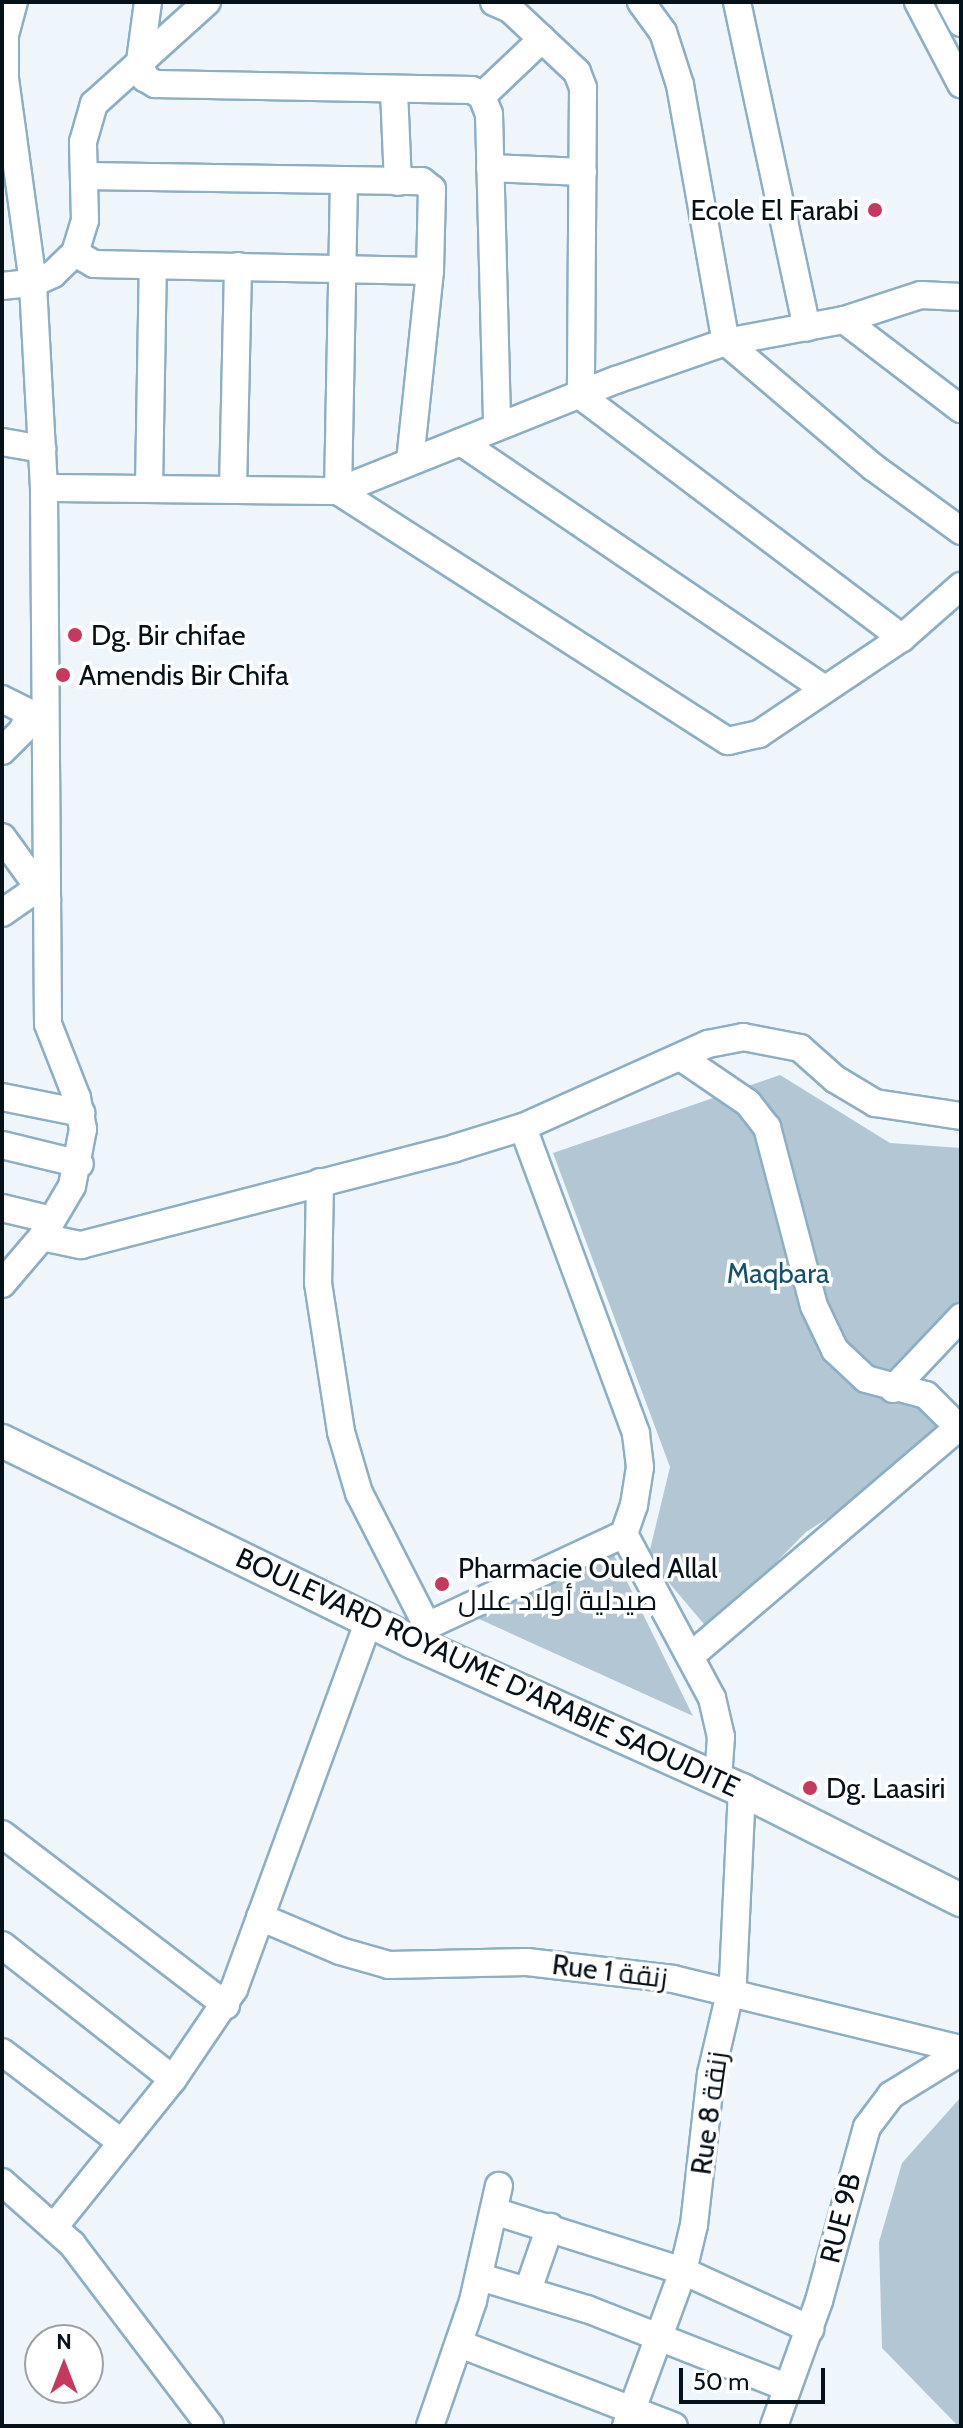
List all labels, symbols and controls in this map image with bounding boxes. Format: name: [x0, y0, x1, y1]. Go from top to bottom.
place label: Ecole El Farabi: [690, 193, 859, 227]
marker: Ecole El Farabi: [866, 201, 884, 219]
place label: Dg. Bir chifae: [91, 618, 246, 652]
marker: Dg. Bir chifae: [66, 626, 84, 644]
place label: Amendis Bir Chifa: [79, 658, 289, 692]
marker: Amendis Bir Chifa: [54, 666, 72, 684]
park label: Maqbara: [727, 1256, 829, 1290]
street label: BOULEVARD ROYAUME D'ARABIE SAOUDITE: [231, 1540, 745, 1804]
place label: Pharmacie Ouled Allal صيدلية أولاد علال: [458, 1551, 718, 1617]
marker: Pharmacie Ouled Allal صيدلية أولاد علال: [433, 1575, 451, 1593]
place label: Dg. Laasiri: [826, 1771, 945, 1805]
marker: Dg. Laasiri: [801, 1779, 819, 1797]
street label: Rue 1 زنقة: [550, 1947, 670, 1995]
street label: Rue 8 زنقة: [684, 2049, 734, 2177]
street label: RUE 9B: [813, 2170, 867, 2266]
north arrow: [24, 2324, 104, 2404]
text: N: [56, 2328, 72, 2355]
scale bar: [683, 2352, 829, 2402]
text: 50 m: [693, 2367, 749, 2396]

